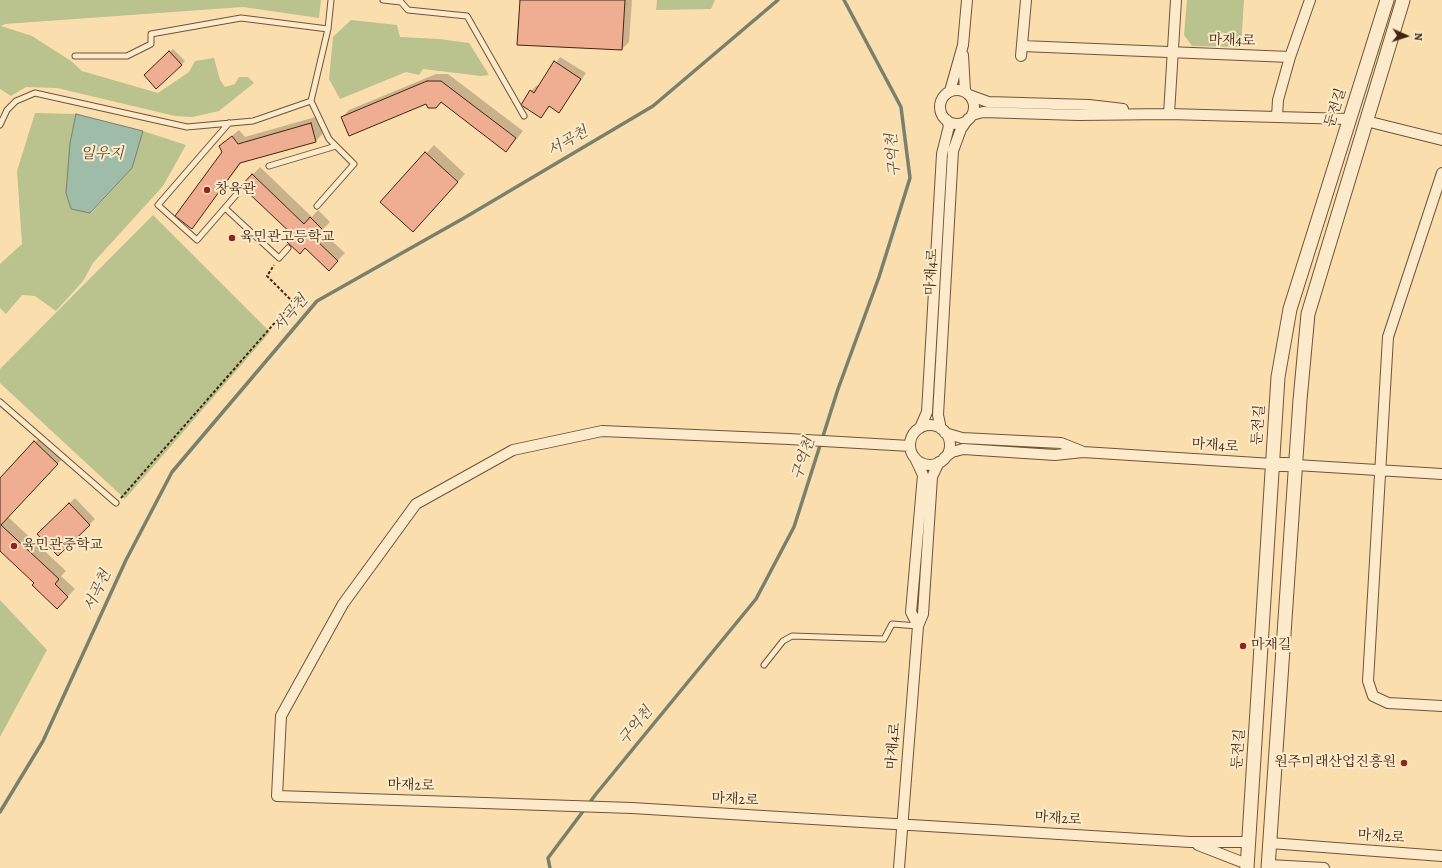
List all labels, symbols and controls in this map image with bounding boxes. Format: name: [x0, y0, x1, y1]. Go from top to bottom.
north arrow: [1386, 16, 1426, 56]
street label: 마재4로: [1208, 32, 1256, 50]
text: N: [1411, 32, 1426, 41]
street label: 둔전길: [1322, 86, 1350, 130]
water label: 서곡천: [545, 123, 591, 161]
water label: 구억천: [883, 133, 905, 177]
water label: 일우지: [80, 145, 124, 163]
place label: 창육관: [215, 182, 256, 198]
marker: 창육관: [202, 185, 212, 195]
place label: 육민관고등학교: [240, 230, 335, 246]
marker: 육민관고등학교: [227, 233, 237, 243]
street label: 마재4로: [922, 248, 942, 296]
water label: 서곡천: [270, 292, 312, 336]
street label: 둔전길: [1249, 404, 1269, 446]
water label: 구억천: [789, 436, 819, 482]
street label: 마재4로: [1191, 436, 1239, 456]
place label: 육민관중학교: [22, 538, 103, 554]
marker: 육민관중학교: [9, 541, 19, 551]
water label: 서곡천: [81, 567, 115, 615]
place label: 마재길: [1251, 638, 1292, 654]
marker: 마재길: [1238, 641, 1248, 651]
water label: 구억천: [615, 703, 657, 749]
street label: 마재4로: [884, 722, 904, 770]
street label: 둔전길: [1229, 728, 1249, 770]
place label: 원주미래산업진흥원: [1274, 755, 1396, 771]
marker: 원주미래산업진흥원: [1399, 758, 1409, 768]
street label: 마재2로: [387, 777, 435, 795]
street label: 마재2로: [711, 790, 759, 810]
street label: 마재2로: [1034, 809, 1082, 829]
street label: 마재2로: [1357, 827, 1405, 847]

